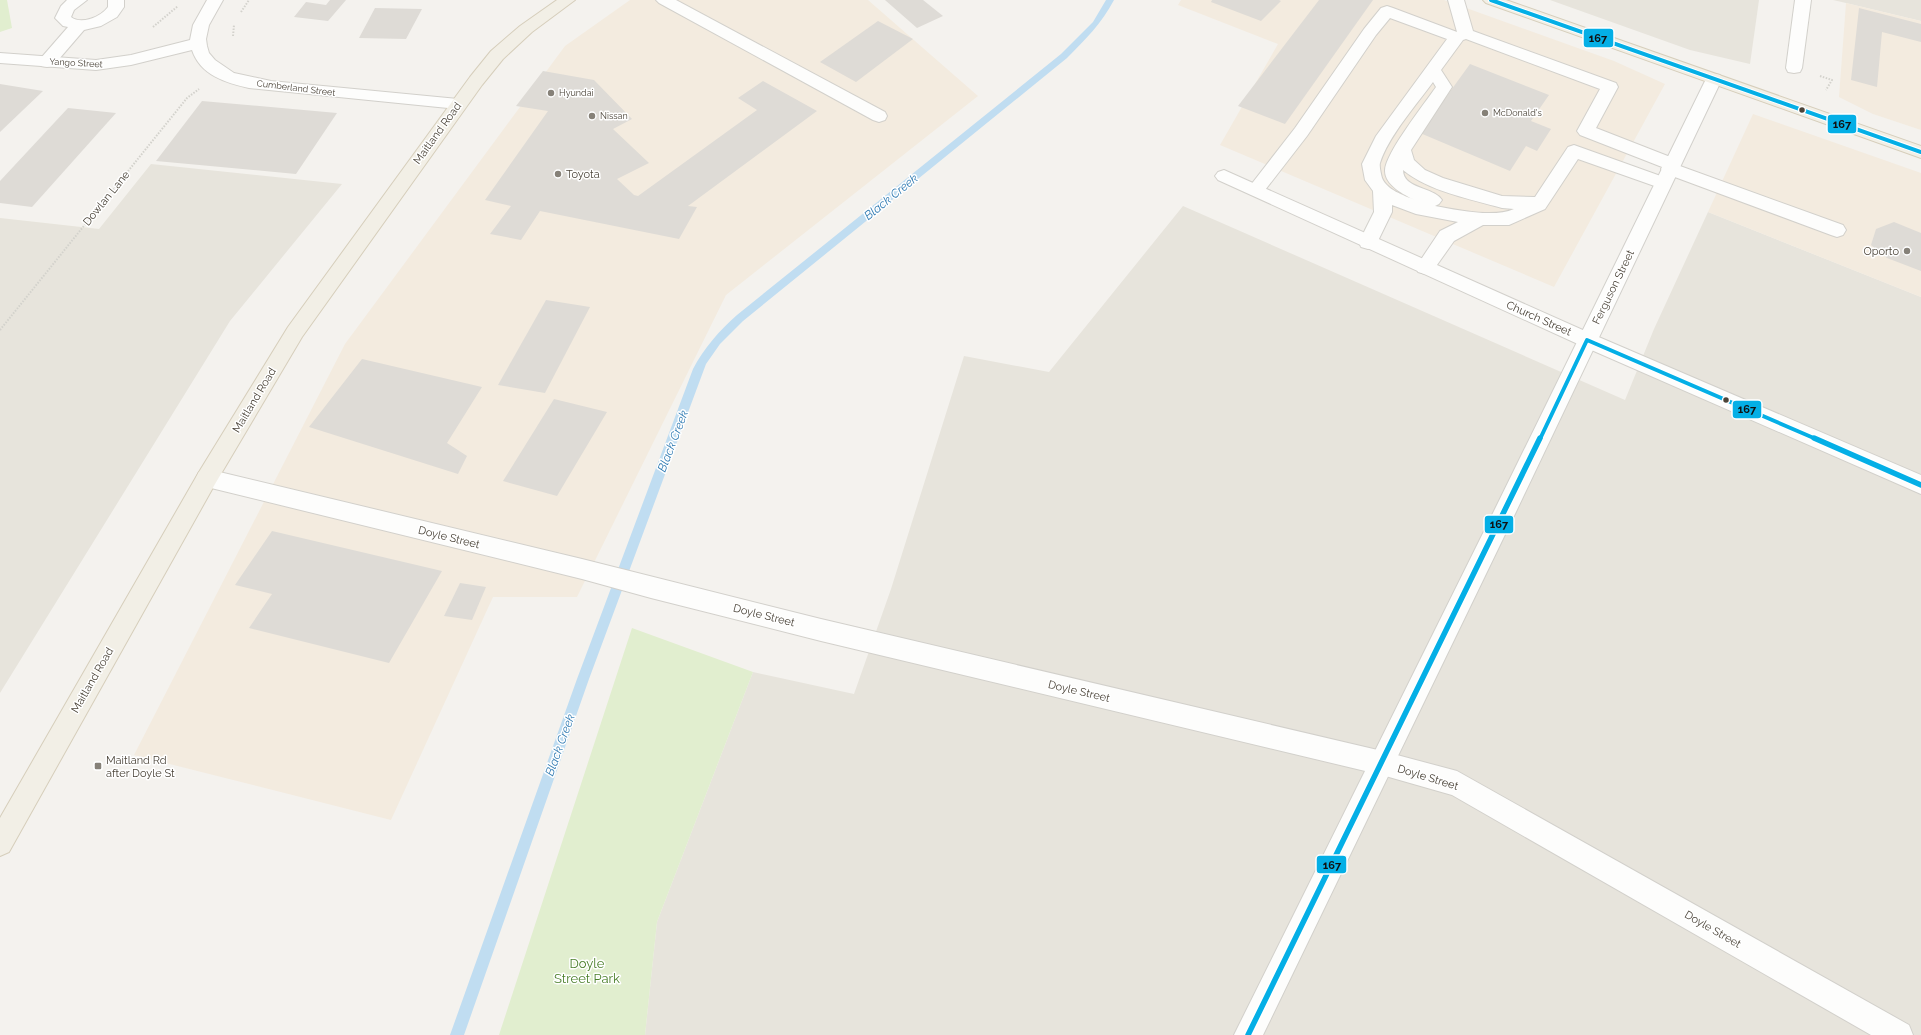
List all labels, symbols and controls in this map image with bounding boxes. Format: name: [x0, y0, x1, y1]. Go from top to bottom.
line badge: 167: [1583, 28, 1614, 48]
text: 167: [1589, 32, 1608, 45]
street label: Yango Street: [49, 57, 103, 69]
street label: Cumberland Street: [256, 78, 336, 98]
marker: Hyundai: [546, 88, 556, 98]
place label: Hyundai: [559, 88, 594, 98]
street label: Maitland Road: [411, 100, 464, 167]
unlabelled marker: [1797, 105, 1807, 115]
marker: McDonald's: [1480, 108, 1490, 118]
place label: McDonald's: [1493, 108, 1542, 118]
marker: Nissan: [587, 111, 597, 121]
place label: Nissan: [600, 111, 628, 121]
line badge: 167: [1827, 114, 1857, 134]
text: 167: [1833, 118, 1852, 131]
street label: Dowlan Lane: [80, 168, 133, 228]
place label: Toyota: [566, 168, 600, 181]
marker: Toyota: [553, 169, 563, 179]
water label: Black Creek: [861, 171, 921, 223]
place label: Oporto: [1863, 245, 1899, 258]
marker: Oporto: [1902, 246, 1912, 256]
street label: Ferguson Street: [1590, 248, 1637, 327]
street label: Church Street: [1504, 298, 1574, 339]
street label: Maitland Road: [230, 365, 279, 435]
unlabelled marker: [1721, 395, 1731, 405]
line badge: 167: [1732, 400, 1762, 419]
text: 167: [1738, 403, 1757, 416]
water label: Black Creek: [655, 408, 691, 474]
line badge: 167: [1484, 515, 1514, 534]
text: 167: [1490, 518, 1509, 531]
street label: Doyle Street: [417, 524, 481, 551]
street label: Doyle Street: [732, 602, 796, 629]
street label: Maitland Road: [69, 645, 116, 715]
street label: Doyle Street: [1047, 678, 1111, 705]
water label: Black Creek: [542, 712, 578, 778]
place label: Maitland Rd after Doyle St: [106, 754, 175, 780]
marker: Maitland Rd after Doyle St: [93, 761, 103, 771]
street label: Doyle Street: [1396, 762, 1460, 793]
line badge: 167: [1316, 855, 1347, 874]
text: 167: [1323, 859, 1342, 872]
street label: Doyle Street: [1682, 908, 1744, 951]
park label: Doyle Street Park: [554, 956, 620, 986]

